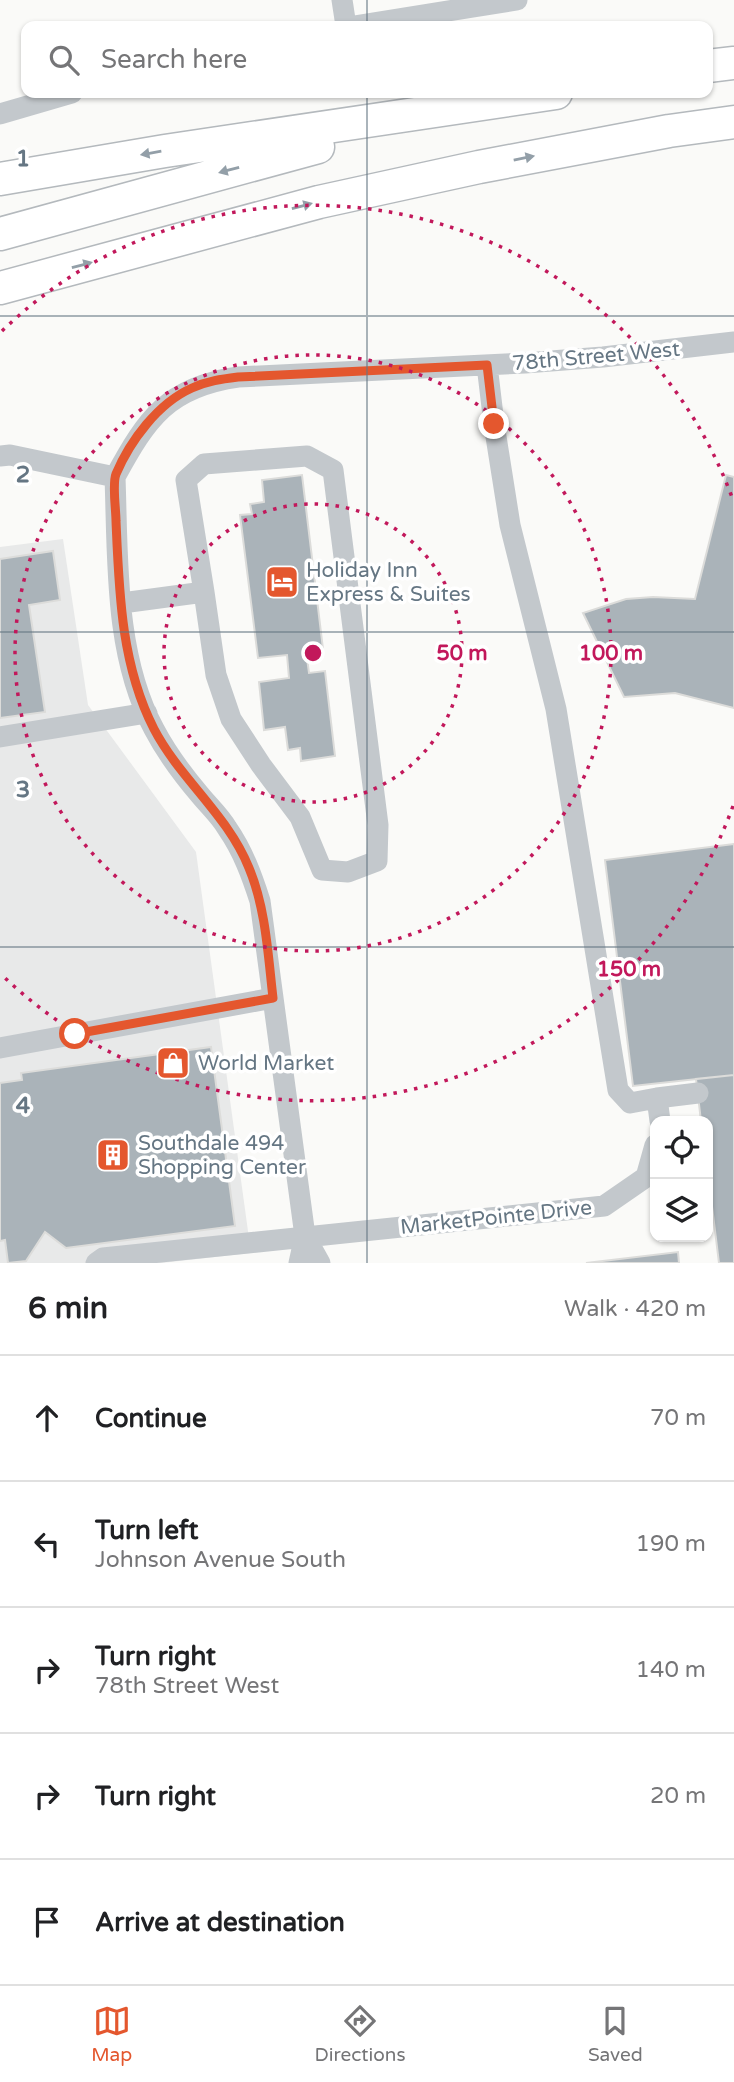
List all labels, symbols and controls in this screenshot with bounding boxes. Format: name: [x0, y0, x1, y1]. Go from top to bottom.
search box: [21, 21, 713, 98]
icon: search: [45, 41, 83, 79]
text: Search here: [101, 44, 247, 75]
text: 1: [16, 145, 30, 173]
one-way arrow: [140, 148, 162, 159]
one-way arrow: [513, 152, 535, 163]
one-way arrow: [218, 165, 240, 176]
one-way arrow: [291, 200, 313, 211]
one-way arrow: [71, 259, 93, 270]
street label: 78th Street West: [511, 337, 681, 376]
route end: [478, 408, 509, 439]
text: 2: [16, 461, 30, 489]
place label: Holiday Inn Express & Suites: [306, 558, 471, 607]
hotel icon: Holiday Inn Express & Suites: [263, 563, 301, 601]
centre of rings: [301, 641, 325, 665]
text: 50 m: [436, 641, 488, 666]
text: 100 m: [579, 641, 643, 666]
text: 3: [16, 776, 30, 804]
text: 150 m: [597, 957, 661, 982]
route start: [59, 1018, 90, 1049]
shop icon: World Market: [154, 1044, 192, 1082]
place label: World Market: [198, 1051, 334, 1076]
text: 4: [16, 1092, 31, 1120]
map controls: [650, 1116, 713, 1242]
button: locate: [650, 1116, 713, 1179]
place label: Southdale 494 Shopping Center: [138, 1131, 306, 1180]
building icon: Southdale 494 Shopping Center: [94, 1136, 132, 1174]
button: layers: [650, 1179, 713, 1242]
street label: MarketPointe Drive: [399, 1195, 593, 1240]
text: 6 min: [28, 1290, 108, 1327]
text: Walk · 420 m: [564, 1295, 706, 1323]
icon: ahead: [28, 1399, 66, 1437]
text: Continue: [95, 1403, 207, 1434]
text: 70 m: [650, 1404, 706, 1432]
text: Turn left: [95, 1515, 198, 1546]
icon: left: [28, 1525, 66, 1563]
text: 190 m: [636, 1530, 706, 1558]
text: Johnson Avenue South: [95, 1546, 346, 1574]
text: Turn right: [95, 1641, 216, 1672]
icon: right: [28, 1651, 66, 1689]
text: 140 m: [636, 1656, 706, 1684]
text: 78th Street West: [95, 1672, 279, 1700]
icon: right: [28, 1777, 66, 1815]
text: Turn right: [95, 1781, 216, 1812]
text: 20 m: [650, 1782, 706, 1810]
icon: arrive: [28, 1903, 66, 1941]
text: Arrive at destination: [95, 1907, 345, 1938]
tab: Map: [91, 2002, 132, 2066]
tab: Directions: [315, 2002, 406, 2066]
tab: Saved: [588, 2002, 643, 2066]

